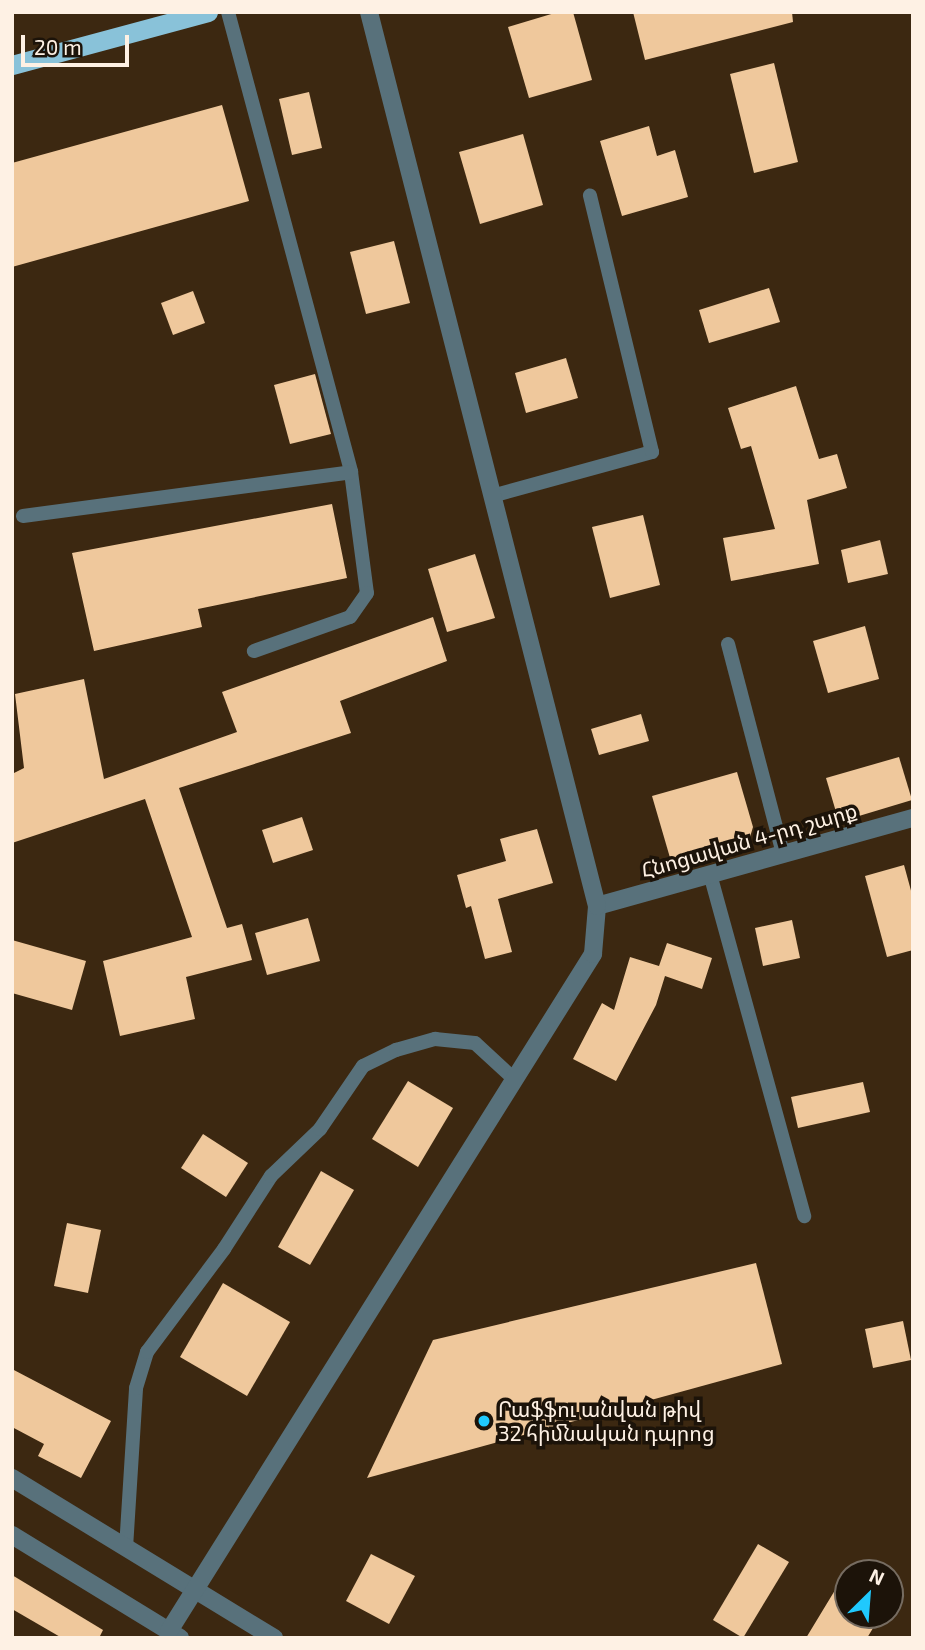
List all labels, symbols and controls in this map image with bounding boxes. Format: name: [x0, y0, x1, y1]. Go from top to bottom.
scale bar: [24, 21, 133, 65]
text: 20 m: [34, 34, 82, 59]
street label: Հնոցավան 4-րդ շարք: [638, 797, 860, 883]
place label: Րաֆֆու անվան թիվ 32 հիմնական դպրոց: [498, 1396, 714, 1446]
marker: Րաֆֆու անվան թիվ 32 հիմնական դպրոց: [476, 1413, 492, 1429]
north arrow: [834, 1559, 904, 1629]
text: N: [866, 1563, 888, 1590]

